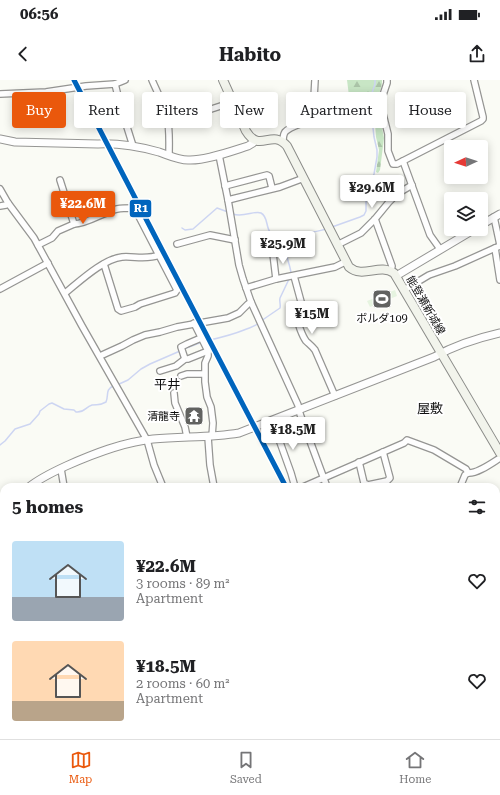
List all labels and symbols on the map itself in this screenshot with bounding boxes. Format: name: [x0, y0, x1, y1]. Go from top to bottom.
north arrow: [444, 140, 488, 184]
pin: ¥29.6M: [339, 175, 405, 209]
pin: ¥22.6M: [50, 191, 116, 225]
line badge: R1: [129, 199, 152, 218]
text: R1: [134, 202, 148, 215]
pin: ¥25.9M: [250, 231, 316, 265]
street label: 能登瀬新城線: [403, 273, 448, 337]
sports icon: ボルダ109: [371, 288, 393, 310]
pin: ¥15M: [288, 301, 336, 335]
place label: ボルダ109: [356, 312, 408, 325]
district label: 平井: [154, 377, 180, 392]
district label: 屋敷: [417, 401, 443, 416]
temple icon: 清龍寺: [183, 405, 205, 427]
place label: 清龍寺: [147, 410, 180, 423]
pin: ¥18.5M: [260, 417, 326, 451]

